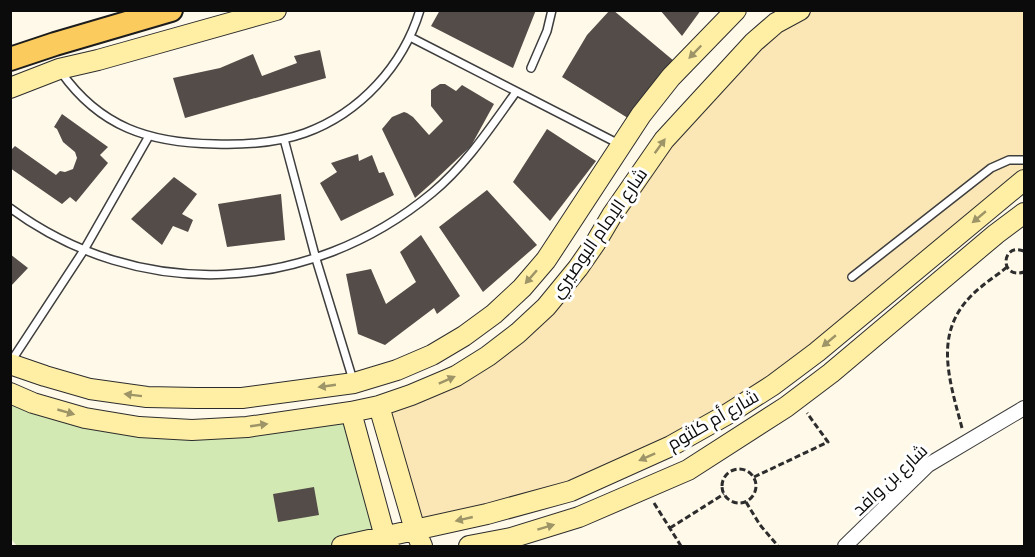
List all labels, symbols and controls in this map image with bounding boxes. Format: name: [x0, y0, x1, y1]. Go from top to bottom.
one-way arrow: [688, 45, 702, 59]
one-way arrow: [654, 139, 666, 154]
street label: شارع الإمام البوصيري: [546, 164, 655, 304]
one-way arrow: [972, 210, 987, 223]
one-way arrow: [525, 269, 538, 284]
one-way arrow: [822, 335, 837, 347]
one-way arrow: [439, 375, 457, 385]
one-way arrow: [317, 382, 336, 391]
street label: شارع أم كلثوم: [663, 385, 763, 456]
one-way arrow: [123, 390, 142, 399]
one-way arrow: [57, 408, 75, 417]
one-way arrow: [249, 421, 268, 430]
street label: شارع بن وافد: [848, 440, 933, 521]
one-way arrow: [639, 452, 656, 461]
one-way arrow: [454, 515, 473, 525]
one-way arrow: [537, 522, 555, 531]

